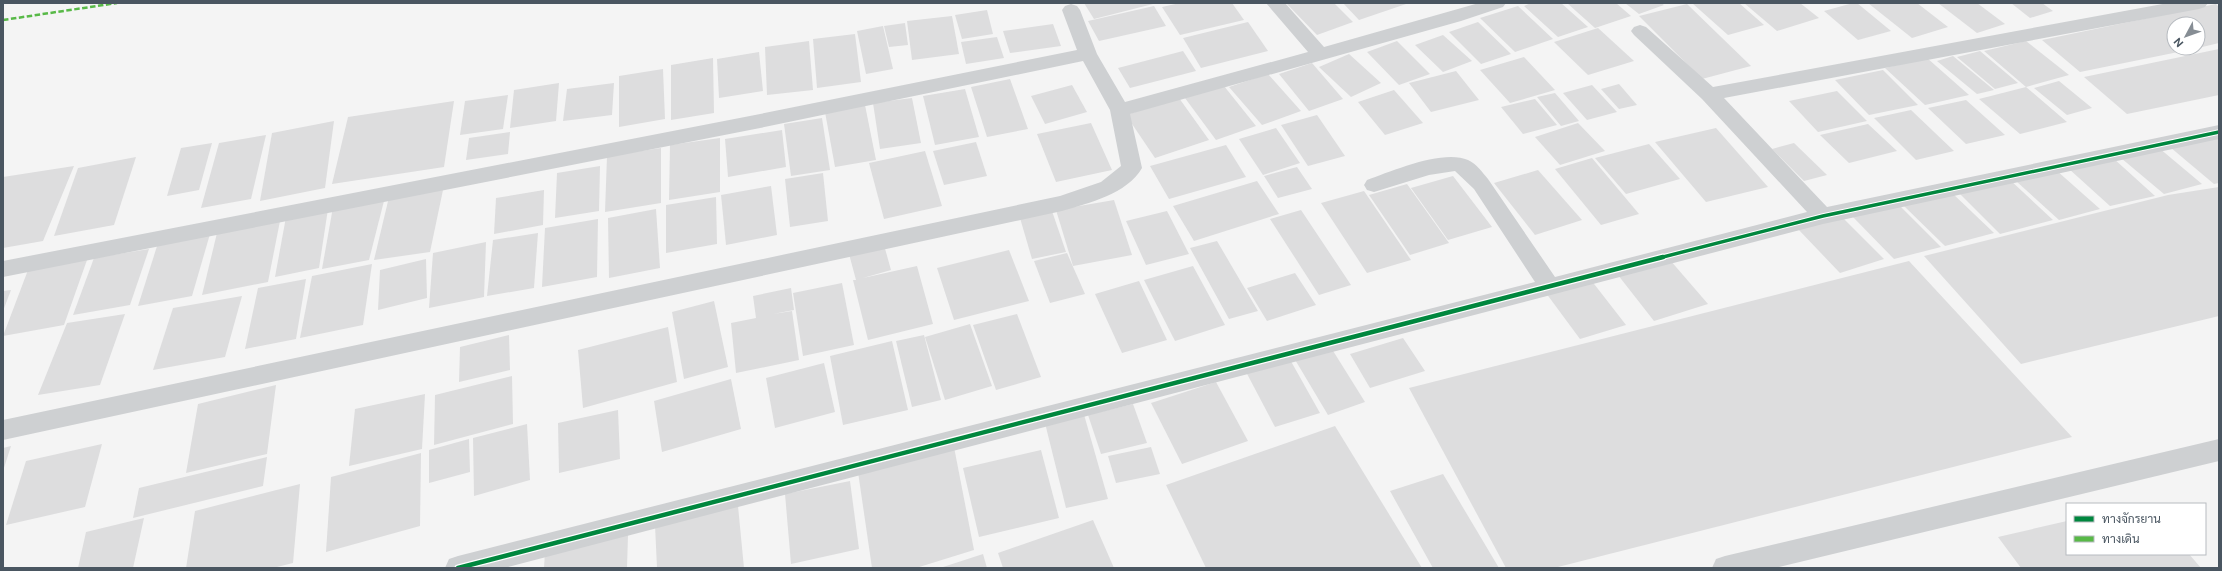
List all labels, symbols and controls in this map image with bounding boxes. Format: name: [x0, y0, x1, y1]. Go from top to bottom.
north arrow: [2166, 16, 2206, 56]
text: N: [2171, 35, 2186, 50]
legend: [2066, 503, 2206, 555]
text: ทางจักรยาน: [2102, 511, 2161, 527]
text: ทางเดิน: [2102, 531, 2140, 547]

